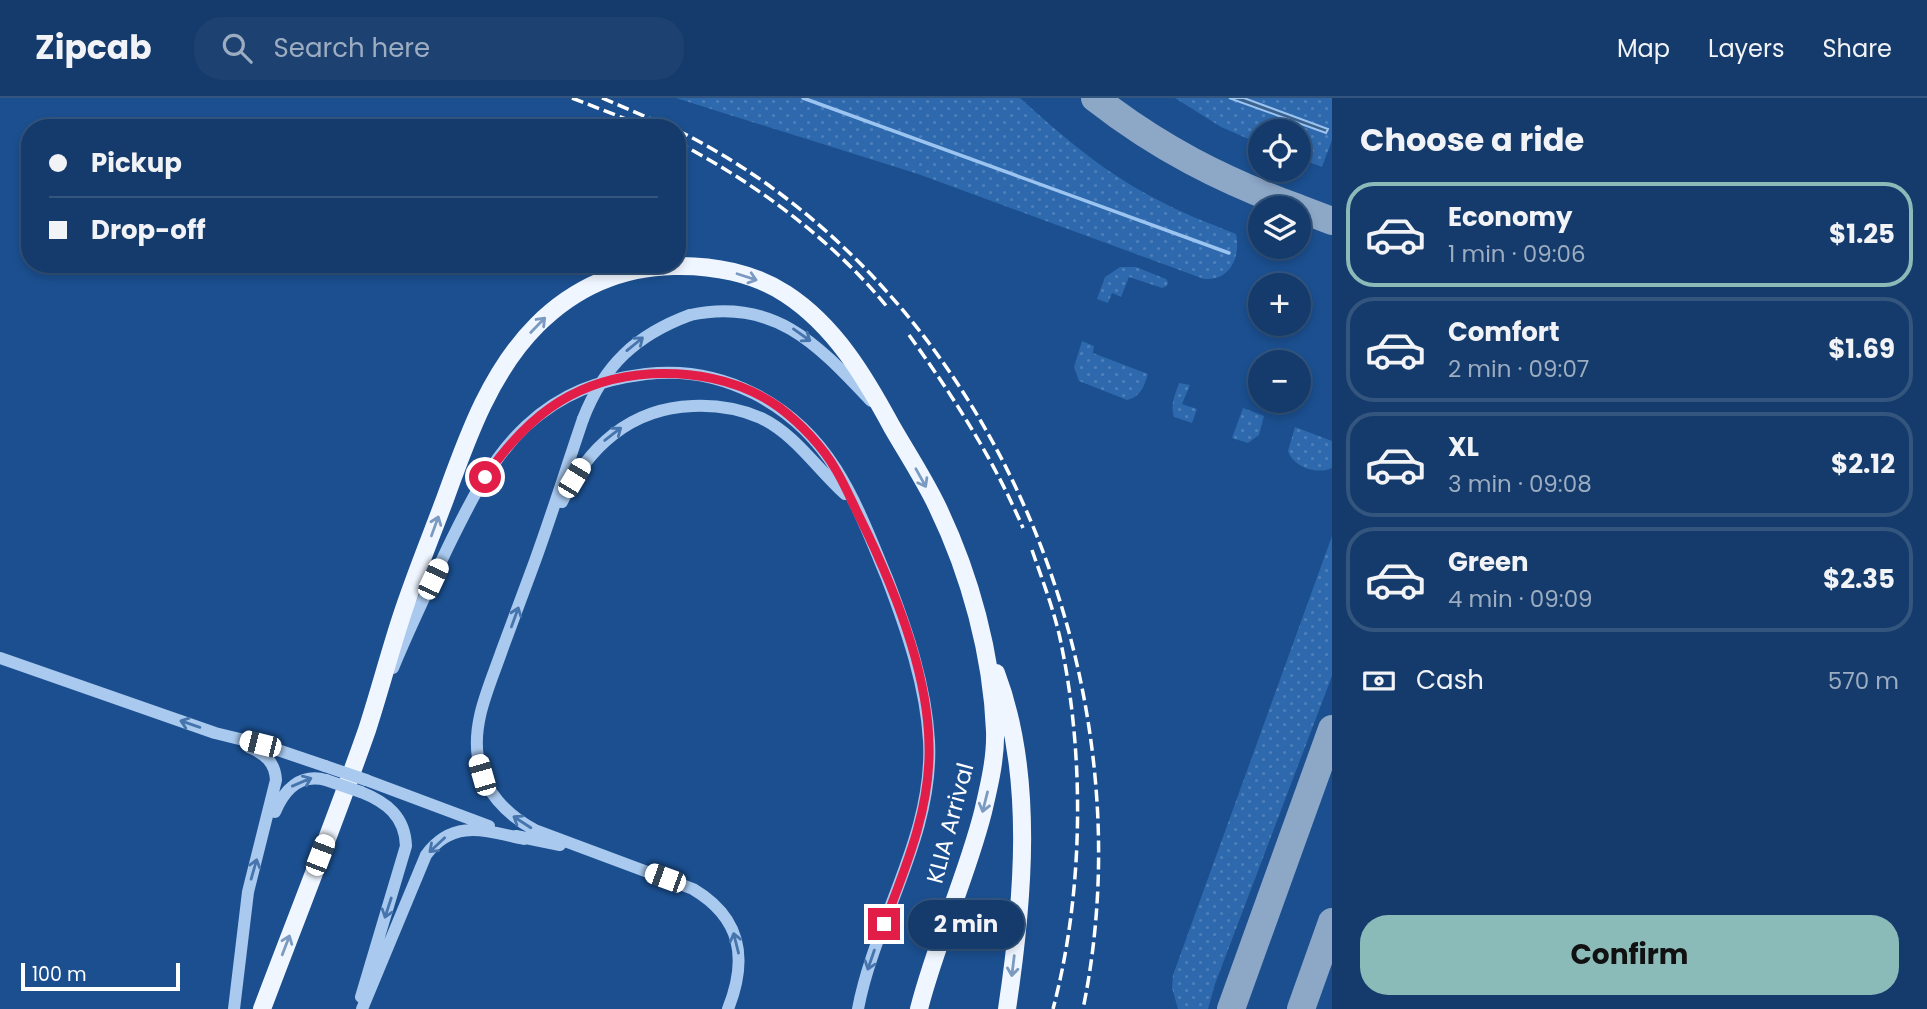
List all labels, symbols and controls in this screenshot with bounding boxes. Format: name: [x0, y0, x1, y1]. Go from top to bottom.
search box: [194, 17, 684, 80]
text: Zipcab: [35, 24, 152, 71]
icon: search: [218, 29, 256, 67]
text: Search here: [274, 30, 430, 66]
text: Map: [1617, 32, 1670, 65]
text: Layers: [1708, 32, 1784, 65]
text: Share: [1822, 32, 1892, 65]
text: Choose a ride: [1360, 117, 1584, 162]
map controls: [1248, 119, 1311, 413]
button: locate: [1248, 119, 1311, 182]
text: Pickup: [91, 145, 182, 181]
button: layers: [1248, 196, 1311, 259]
text: Economy: [1448, 199, 1572, 235]
icon: car: [1364, 203, 1427, 266]
text: Drop-off: [91, 212, 206, 248]
text: $1.25: [1829, 216, 1895, 252]
text: 1 min · 09:06: [1448, 238, 1586, 270]
one-way arrow: [736, 272, 758, 284]
button: +: [1248, 273, 1311, 336]
text: Comfort: [1448, 314, 1560, 350]
one-way arrow: [529, 317, 546, 334]
icon: car: [1364, 318, 1427, 381]
one-way arrow: [792, 328, 811, 342]
text: $1.69: [1828, 331, 1895, 367]
one-way arrow: [626, 337, 644, 353]
button: −: [1248, 350, 1311, 413]
text: 2 min · 09:07: [1448, 353, 1589, 385]
one-way arrow: [603, 427, 621, 442]
text: XL: [1448, 429, 1479, 465]
icon: car: [1364, 433, 1427, 496]
text: $2.12: [1831, 446, 1895, 482]
car: [555, 455, 594, 501]
route start: [469, 461, 501, 493]
one-way arrow: [915, 467, 928, 488]
text: 3 min · 09:08: [1448, 468, 1592, 500]
one-way arrow: [430, 515, 442, 537]
text: Green: [1448, 544, 1529, 580]
icon: car: [1364, 548, 1427, 611]
car: [415, 556, 452, 602]
text: $2.35: [1823, 561, 1895, 597]
text: 4 min · 09:09: [1448, 583, 1593, 615]
one-way arrow: [509, 606, 522, 628]
icon: cash: [1360, 662, 1398, 700]
text: Cash: [1416, 662, 1484, 698]
text: 570 m: [1828, 665, 1899, 697]
one-way arrow: [179, 717, 201, 729]
car: [238, 729, 283, 759]
car: [467, 752, 498, 798]
street label: KLIA Arrival: [919, 759, 981, 887]
one-way arrow: [291, 775, 312, 788]
one-way arrow: [978, 790, 991, 813]
one-way arrow: [513, 814, 532, 829]
car: [303, 832, 338, 878]
one-way arrow: [428, 836, 446, 853]
one-way arrow: [249, 858, 262, 880]
car: [642, 861, 689, 895]
one-way arrow: [381, 897, 393, 919]
callout: 2 min: [908, 900, 1024, 948]
route end: [868, 908, 900, 940]
text: 2 min: [934, 908, 998, 940]
button: Confirm: [1360, 915, 1899, 995]
one-way arrow: [729, 932, 743, 955]
one-way arrow: [281, 935, 293, 957]
one-way arrow: [864, 949, 877, 971]
one-way arrow: [1006, 954, 1019, 977]
scale bar: [21, 960, 180, 992]
text: 100 m: [32, 961, 87, 988]

